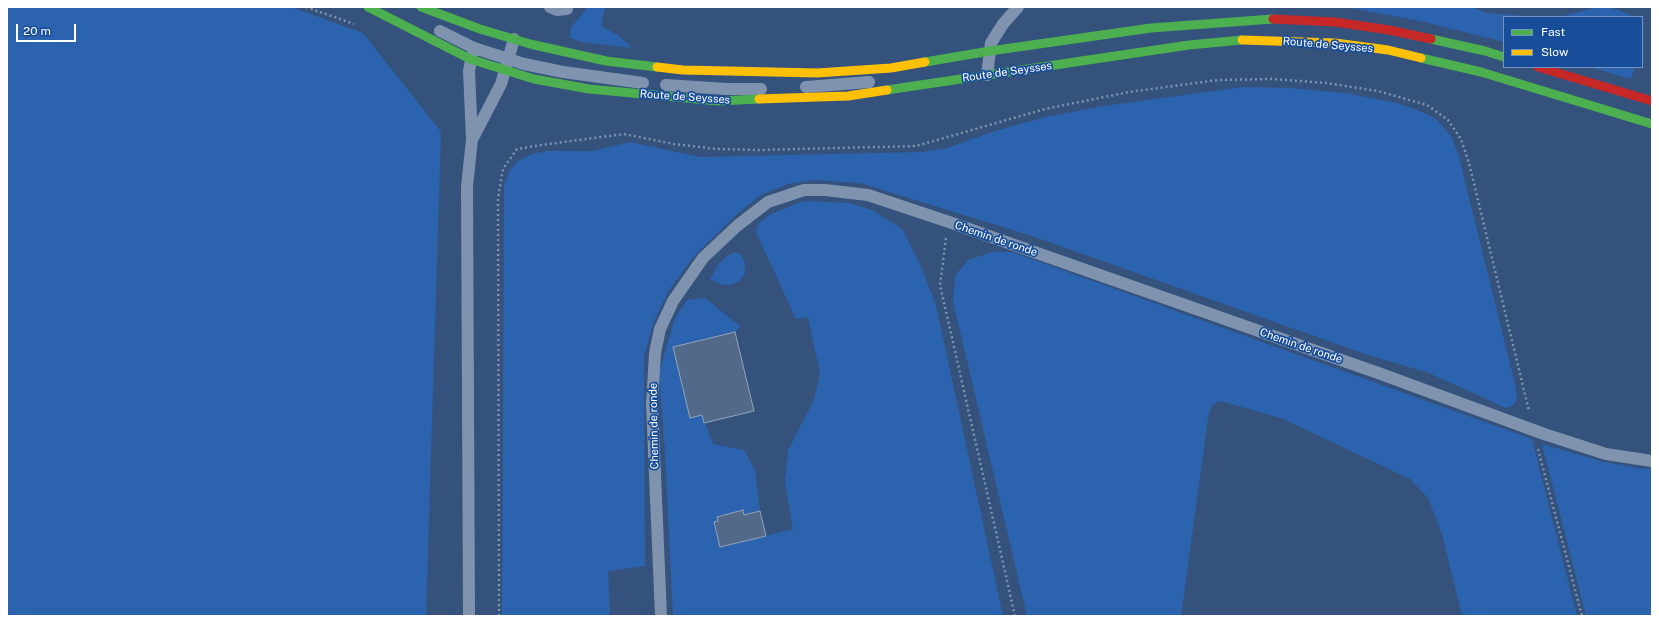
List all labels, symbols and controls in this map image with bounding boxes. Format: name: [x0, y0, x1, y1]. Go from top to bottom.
scale bar: [18, 16, 78, 42]
legend: [1503, 16, 1643, 68]
text: 20 m: [23, 24, 51, 38]
text: Fast: [1541, 25, 1565, 39]
street label: Route de Seysses: [1282, 34, 1374, 56]
text: Slow: [1541, 45, 1568, 59]
street label: Route de Seysses: [961, 59, 1053, 85]
street label: Route de Seysses: [639, 87, 731, 107]
street label: Chemin de ronde: [953, 219, 1039, 259]
street label: Chemin de ronde: [1258, 326, 1344, 366]
street label: Chemin de ronde: [647, 383, 661, 469]

